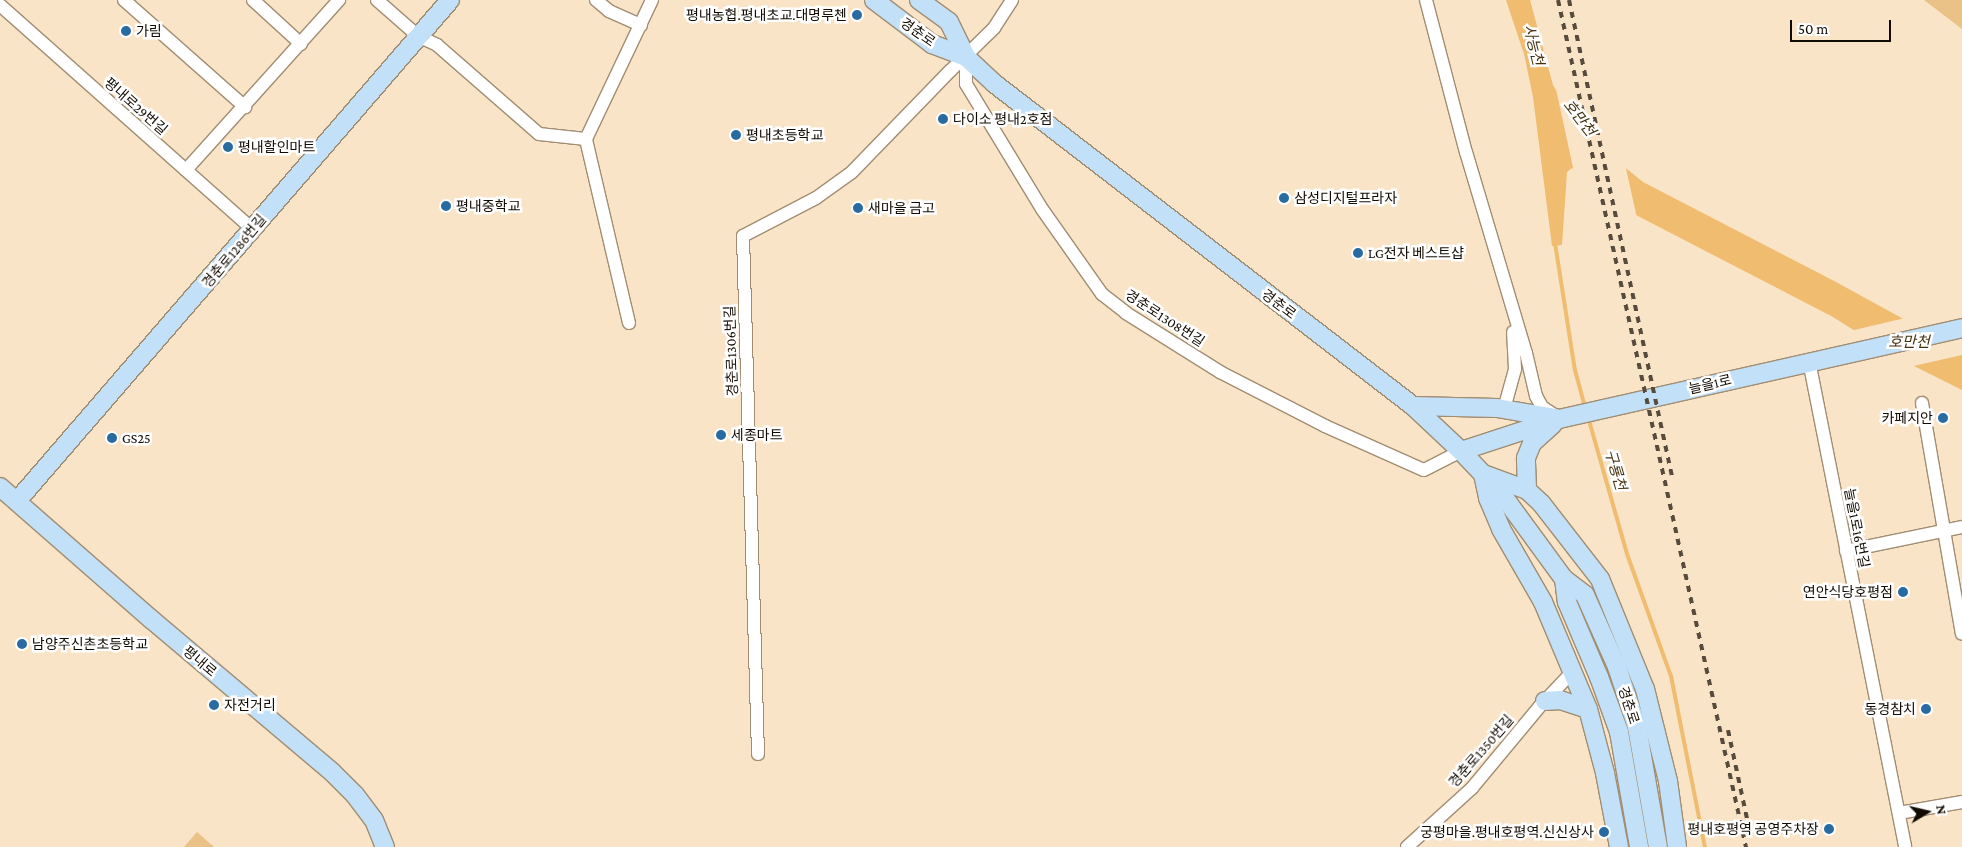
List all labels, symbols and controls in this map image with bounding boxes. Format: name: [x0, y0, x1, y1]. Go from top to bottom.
place label: 평내농협.평내초교.대명루첸: [686, 7, 847, 23]
marker: 평내농협.평내초교.대명루첸: [851, 9, 863, 21]
scale bar: [1792, 10, 1893, 42]
street label: 경춘로: [897, 14, 939, 50]
text: 50 m: [1798, 21, 1828, 37]
place label: 가림: [136, 23, 162, 39]
water label: 사능천: [1519, 23, 1547, 67]
marker: 가림: [120, 25, 132, 37]
street label: 평내로29번길: [101, 74, 171, 138]
water label: 호만천: [1559, 96, 1599, 140]
place label: 다이소 평내2호점: [953, 111, 1052, 127]
marker: 다이소 평내2호점: [937, 113, 949, 125]
place label: 평내초등학교: [746, 127, 823, 143]
marker: 평내초등학교: [730, 129, 742, 141]
place label: 평내할인마트: [238, 139, 315, 155]
marker: 평내할인마트: [222, 141, 234, 153]
place label: 삼성디지털프라자: [1294, 190, 1397, 206]
marker: 삼성디지털프라자: [1278, 192, 1290, 204]
place label: 평내중학교: [456, 198, 520, 214]
marker: 평내중학교: [440, 200, 452, 212]
place label: 새마을 금고: [868, 200, 935, 216]
marker: 새마을 금고: [852, 202, 864, 214]
street label: 경춘로1286번길: [199, 211, 269, 291]
place label: LG전자 베스트샵: [1368, 245, 1464, 261]
marker: LG전자 베스트샵: [1352, 247, 1364, 259]
street label: 경춘로1308번길: [1122, 286, 1208, 350]
street label: 경춘로: [1259, 286, 1299, 322]
street label: 경춘로1306번길: [721, 305, 741, 397]
water label: 호만천: [1888, 334, 1930, 352]
street label: 늘을1로: [1687, 371, 1733, 397]
place label: 카페지안: [1881, 410, 1933, 426]
marker: 카페지안: [1937, 412, 1949, 424]
place label: 세종마트: [731, 427, 783, 443]
marker: 세종마트: [715, 429, 727, 441]
place label: GS25: [122, 430, 151, 446]
marker: GS25: [106, 432, 118, 444]
water label: 구룡천: [1601, 448, 1629, 492]
street label: 늘을1로16번길: [1841, 487, 1873, 569]
place label: 연안식당호평점: [1803, 584, 1893, 600]
marker: 연안식당호평점: [1897, 586, 1909, 598]
place label: 남양주신촌초등학교: [32, 636, 148, 652]
marker: 남양주신촌초등학교: [16, 638, 28, 650]
street label: 평내로: [180, 642, 220, 680]
street label: 경춘로: [1615, 684, 1643, 726]
place label: 자전거리: [224, 697, 276, 713]
marker: 자전거리: [208, 699, 220, 711]
place label: 동경참치: [1864, 701, 1916, 717]
marker: 동경참치: [1920, 703, 1932, 715]
street label: 경춘로1350번길: [1445, 711, 1517, 791]
north arrow: [1902, 787, 1952, 837]
text: N: [1933, 804, 1950, 816]
place label: 평내호평역 공영주차장: [1688, 821, 1819, 837]
marker: 평내호평역 공영주차장: [1823, 823, 1835, 835]
place label: 궁평마을.평내호평역.신신상사: [1420, 824, 1594, 840]
marker: 궁평마을.평내호평역.신신상사: [1598, 826, 1610, 838]

